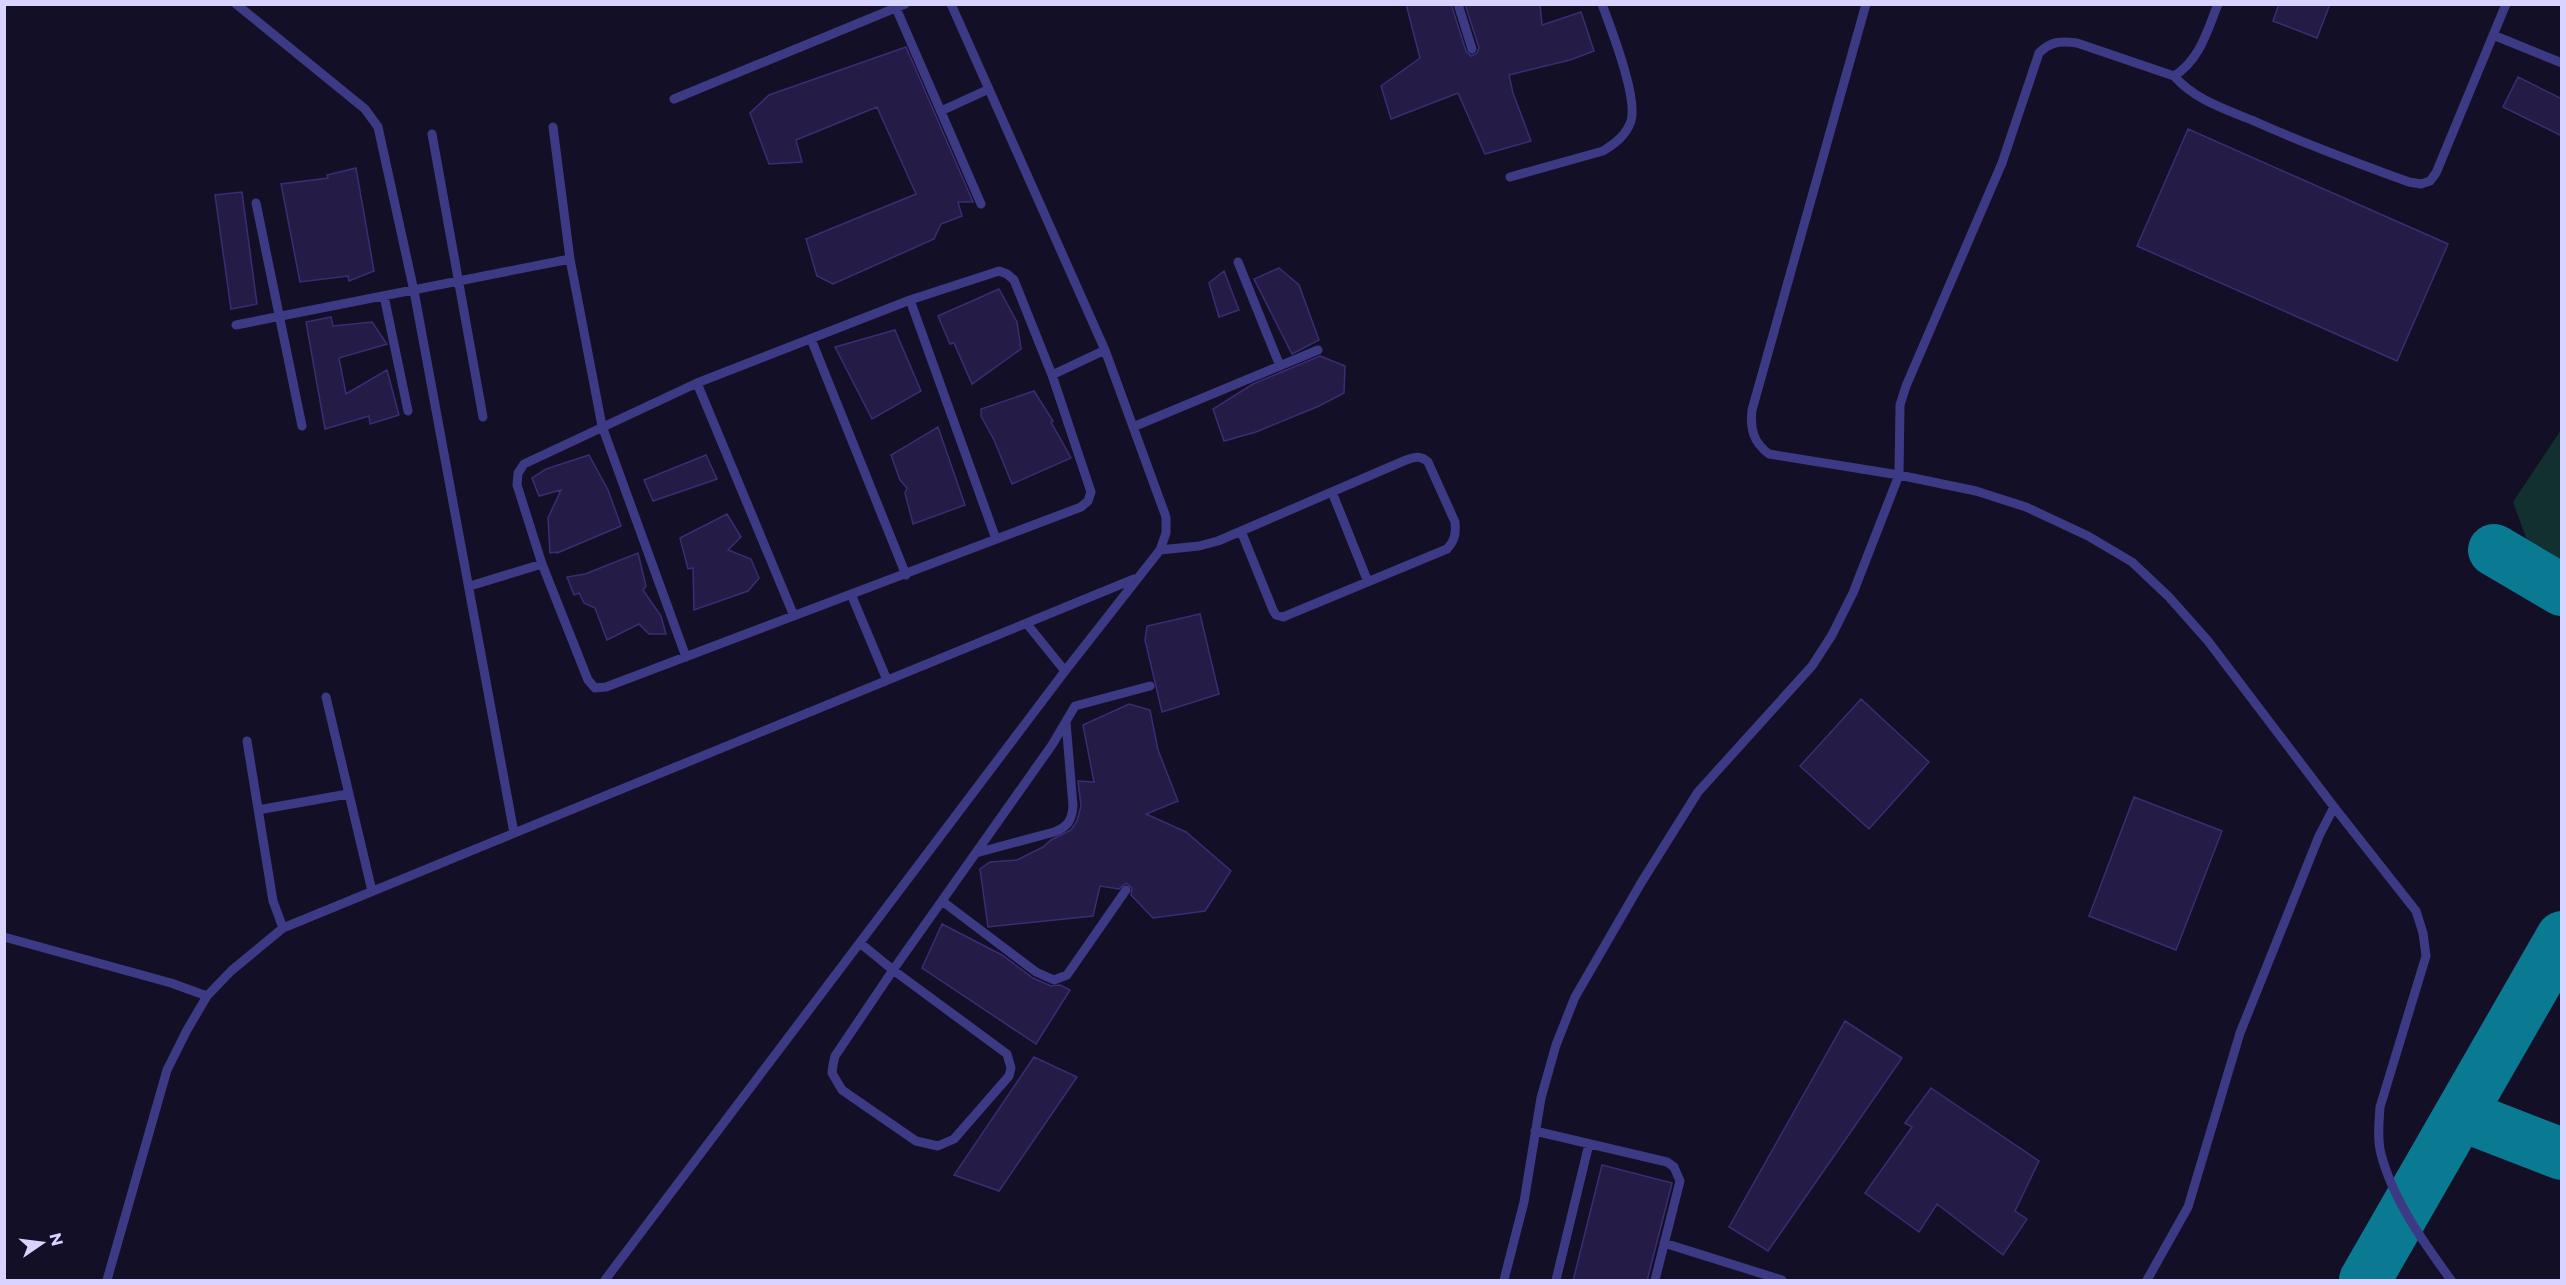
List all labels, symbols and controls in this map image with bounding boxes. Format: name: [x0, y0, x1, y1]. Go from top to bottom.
north arrow: [12, 1213, 72, 1273]
text: N: [45, 1231, 67, 1248]

